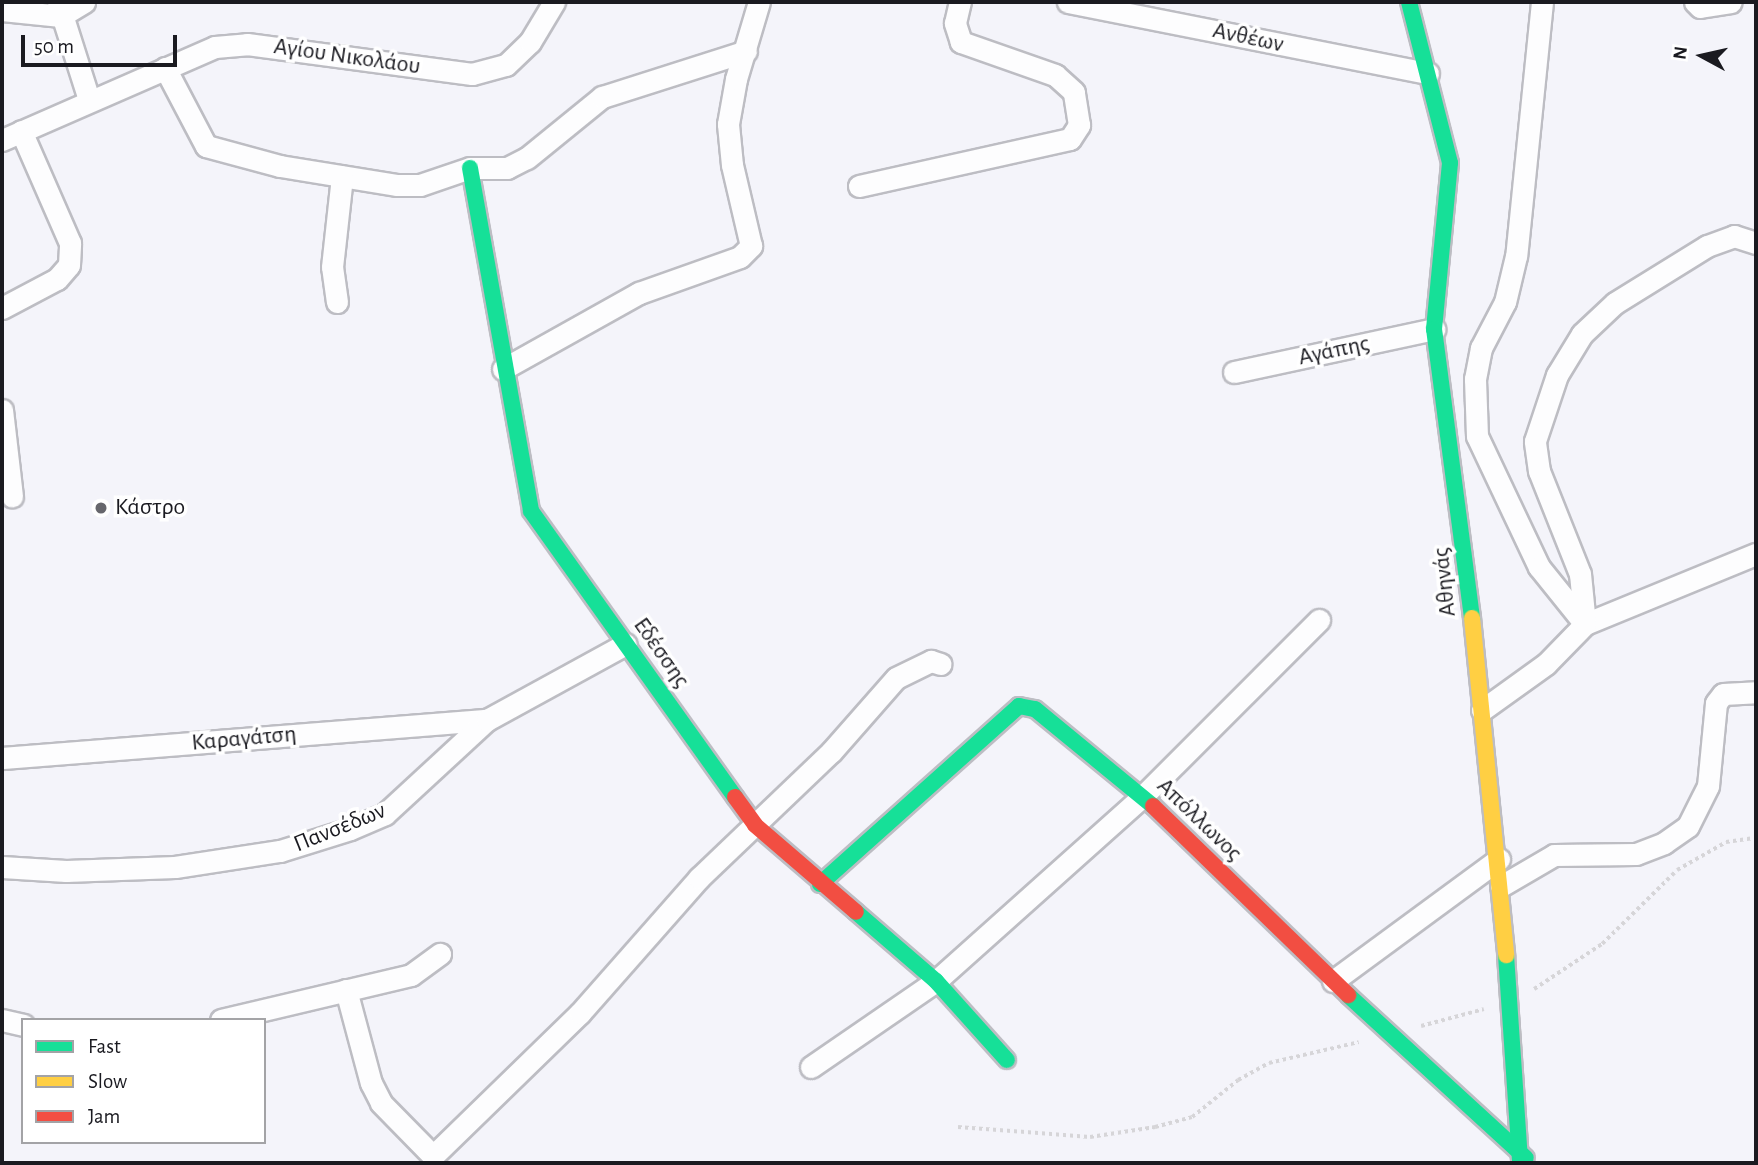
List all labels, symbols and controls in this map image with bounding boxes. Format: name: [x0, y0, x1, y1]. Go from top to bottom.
street label: Ανθέων: [1210, 16, 1286, 60]
scale bar: [24, 21, 180, 65]
north arrow: [1667, 21, 1737, 91]
street label: Αγίου Νικολάου: [272, 32, 422, 82]
text: 50 m: [34, 36, 74, 57]
text: N: [1670, 45, 1691, 61]
street label: Αγάπης: [1296, 329, 1372, 373]
place label: Κάστρο: [115, 494, 185, 522]
marker: Κάστρο: [93, 500, 109, 516]
street label: Αθηνάς: [1427, 546, 1463, 618]
street label: Εδέσσης: [626, 612, 696, 694]
street label: Καραγάτση: [190, 720, 298, 758]
street label: Απόλλωνος: [1150, 772, 1248, 868]
street label: Πανσέδων: [290, 797, 390, 859]
legend: [21, 1018, 266, 1144]
text: Fast: [88, 1036, 121, 1057]
text: Slow: [88, 1071, 127, 1092]
text: Jam: [88, 1106, 120, 1127]

